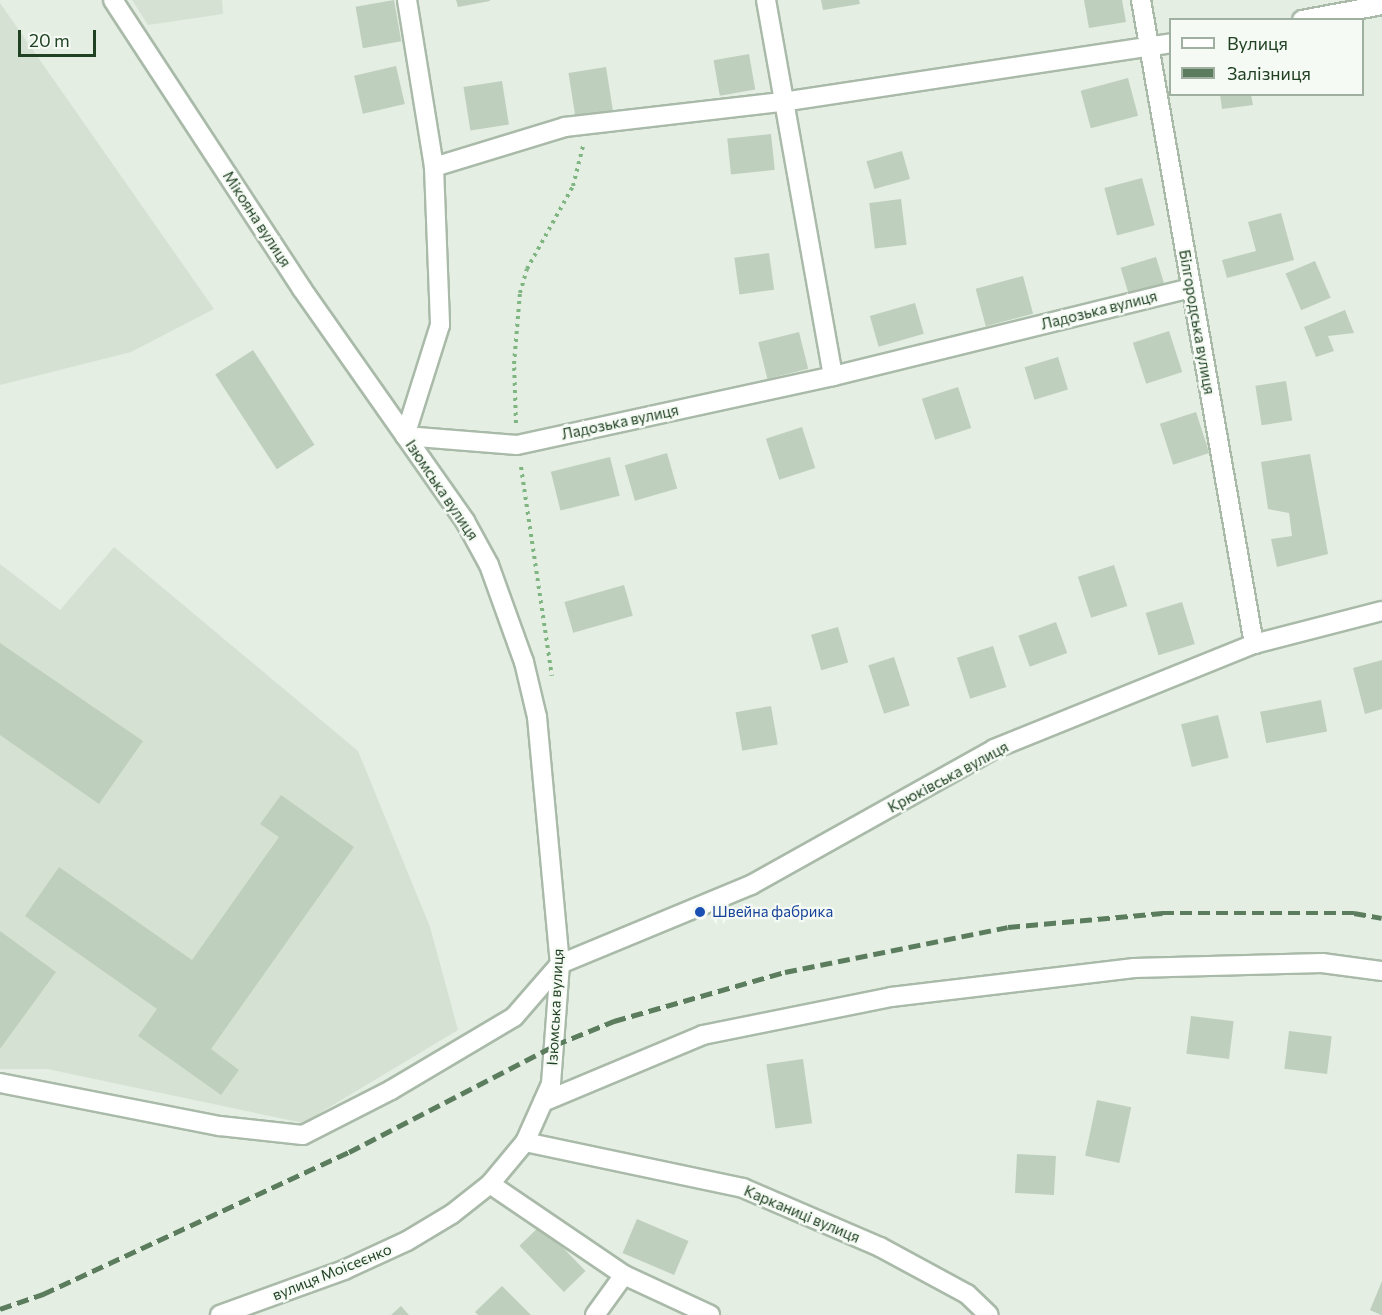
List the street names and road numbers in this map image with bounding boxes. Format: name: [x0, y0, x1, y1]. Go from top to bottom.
street label: Мікояна вулиця: [219, 168, 295, 270]
street label: Білгородська вулиця: [1175, 248, 1219, 396]
street label: Ладозька вулиця: [1039, 287, 1159, 333]
street label: Ладозька вулиця: [560, 401, 680, 443]
street label: Ізюмська вулиця: [402, 436, 482, 544]
street label: Крюківська вулиця: [885, 738, 1011, 816]
street label: Ізюмська вулиця: [543, 948, 567, 1066]
street label: Карканиці вулиця: [741, 1181, 863, 1247]
street label: вулиця Моісеєнко: [270, 1240, 394, 1304]

